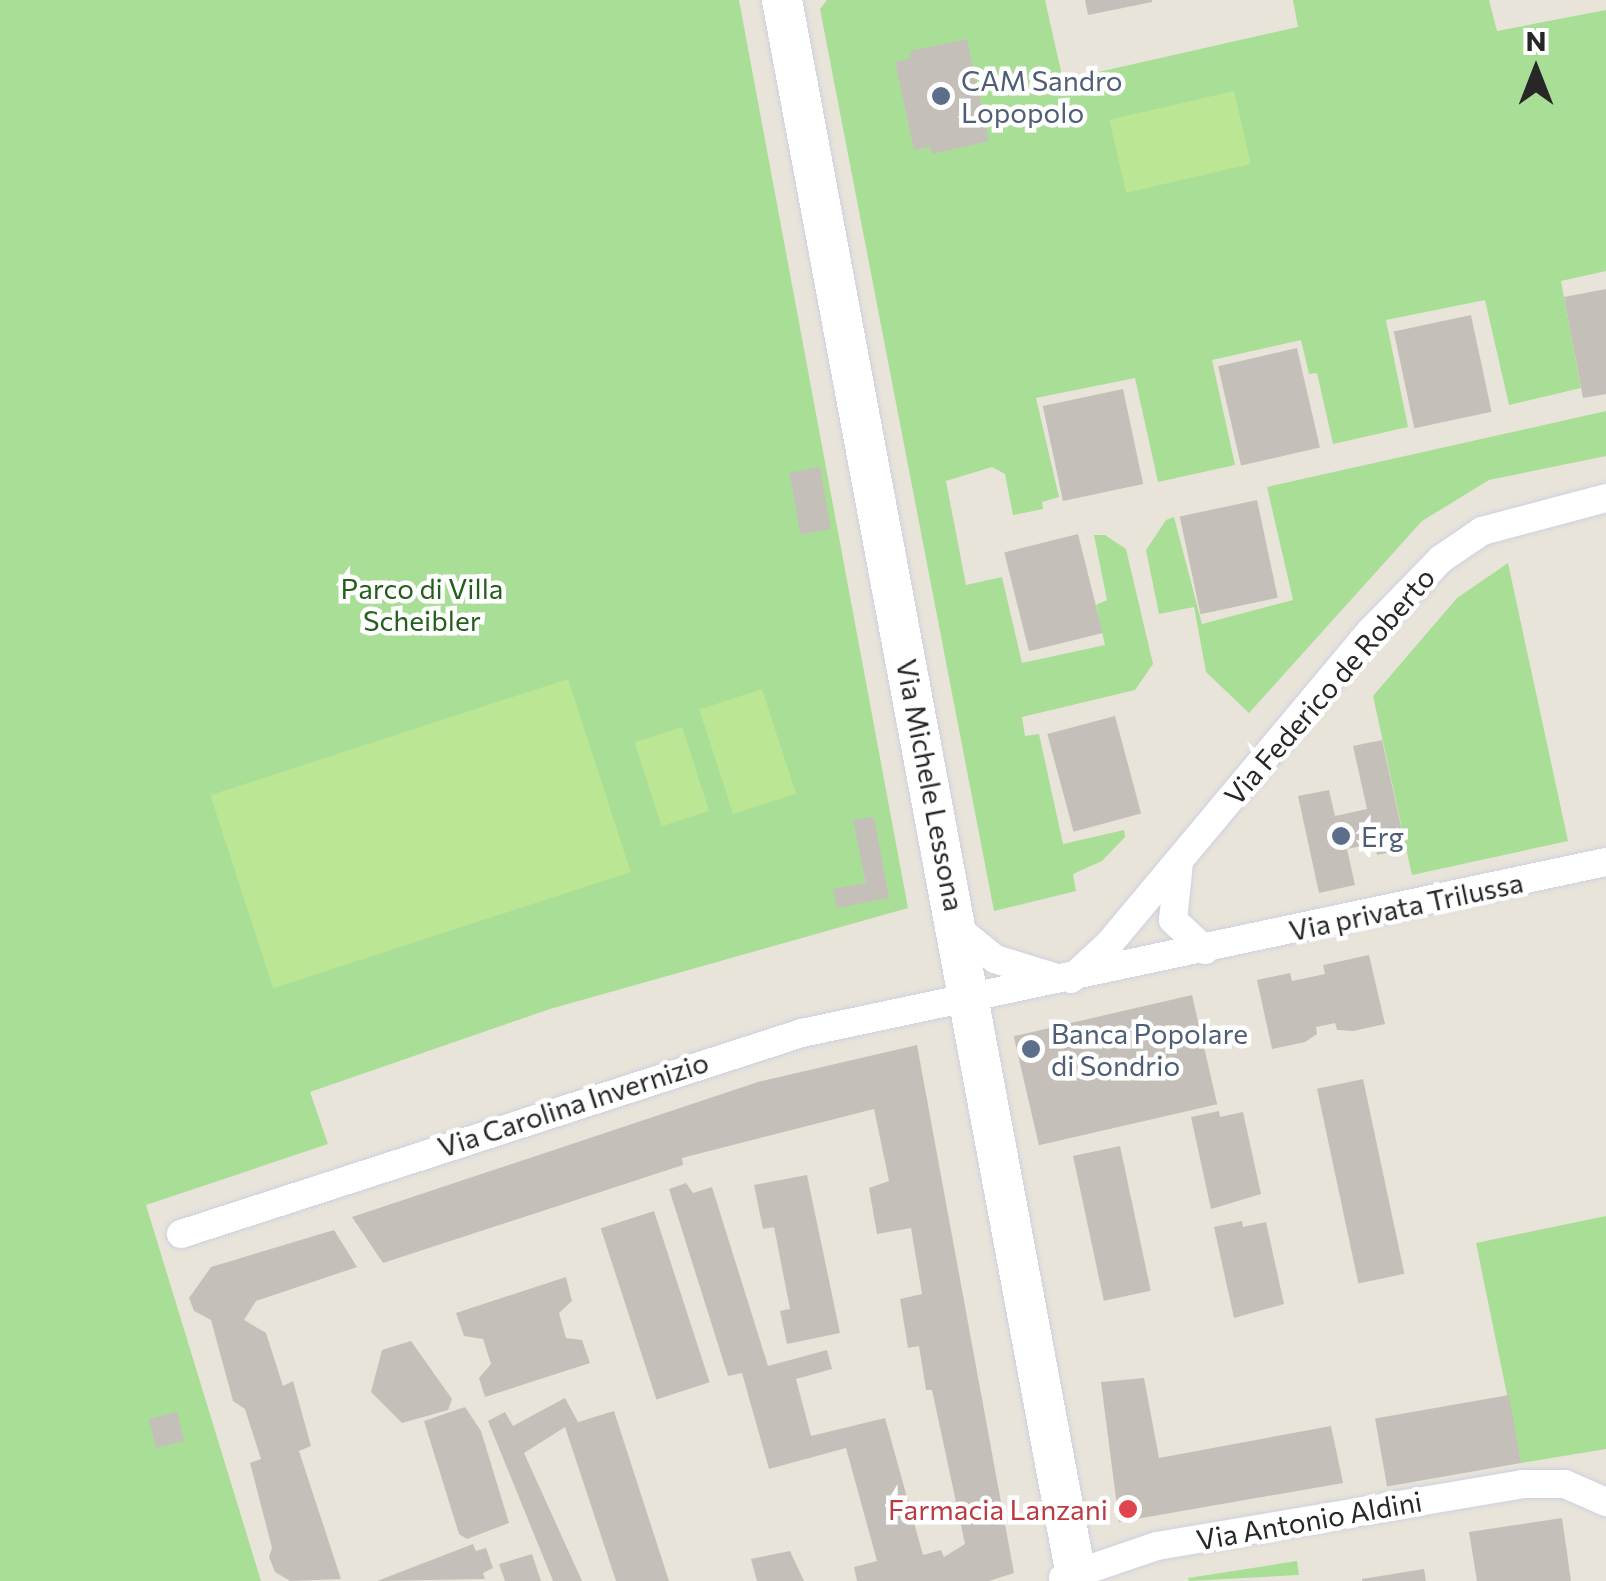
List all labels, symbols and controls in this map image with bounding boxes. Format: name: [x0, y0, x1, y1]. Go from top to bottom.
north arrow: [1486, 20, 1586, 120]
text: N: [1526, 23, 1547, 57]
place label: CAM Sandro Lopopolo: [961, 63, 1122, 129]
marker: CAM Sandro Lopopolo: [930, 85, 952, 107]
street label: Via Federico de Roberto: [1217, 561, 1441, 811]
park label: Parco di Villa Scheibler: [341, 571, 503, 637]
street label: Via Michele Lessona: [890, 656, 972, 914]
place label: Erg: [1361, 819, 1404, 853]
marker: Erg: [1330, 825, 1352, 847]
street label: Via privata Trilussa: [1286, 865, 1526, 947]
place label: Banca Popolare di Sondrio: [1051, 1016, 1248, 1082]
marker: Banca Popolare di Sondrio: [1020, 1038, 1042, 1060]
street label: Via Carolina Invernizio: [433, 1044, 713, 1164]
street label: Via Antonio Aldini: [1194, 1484, 1424, 1556]
place label: Farmacia Lanzani: [888, 1492, 1108, 1526]
marker: Farmacia Lanzani: [1117, 1498, 1139, 1520]

